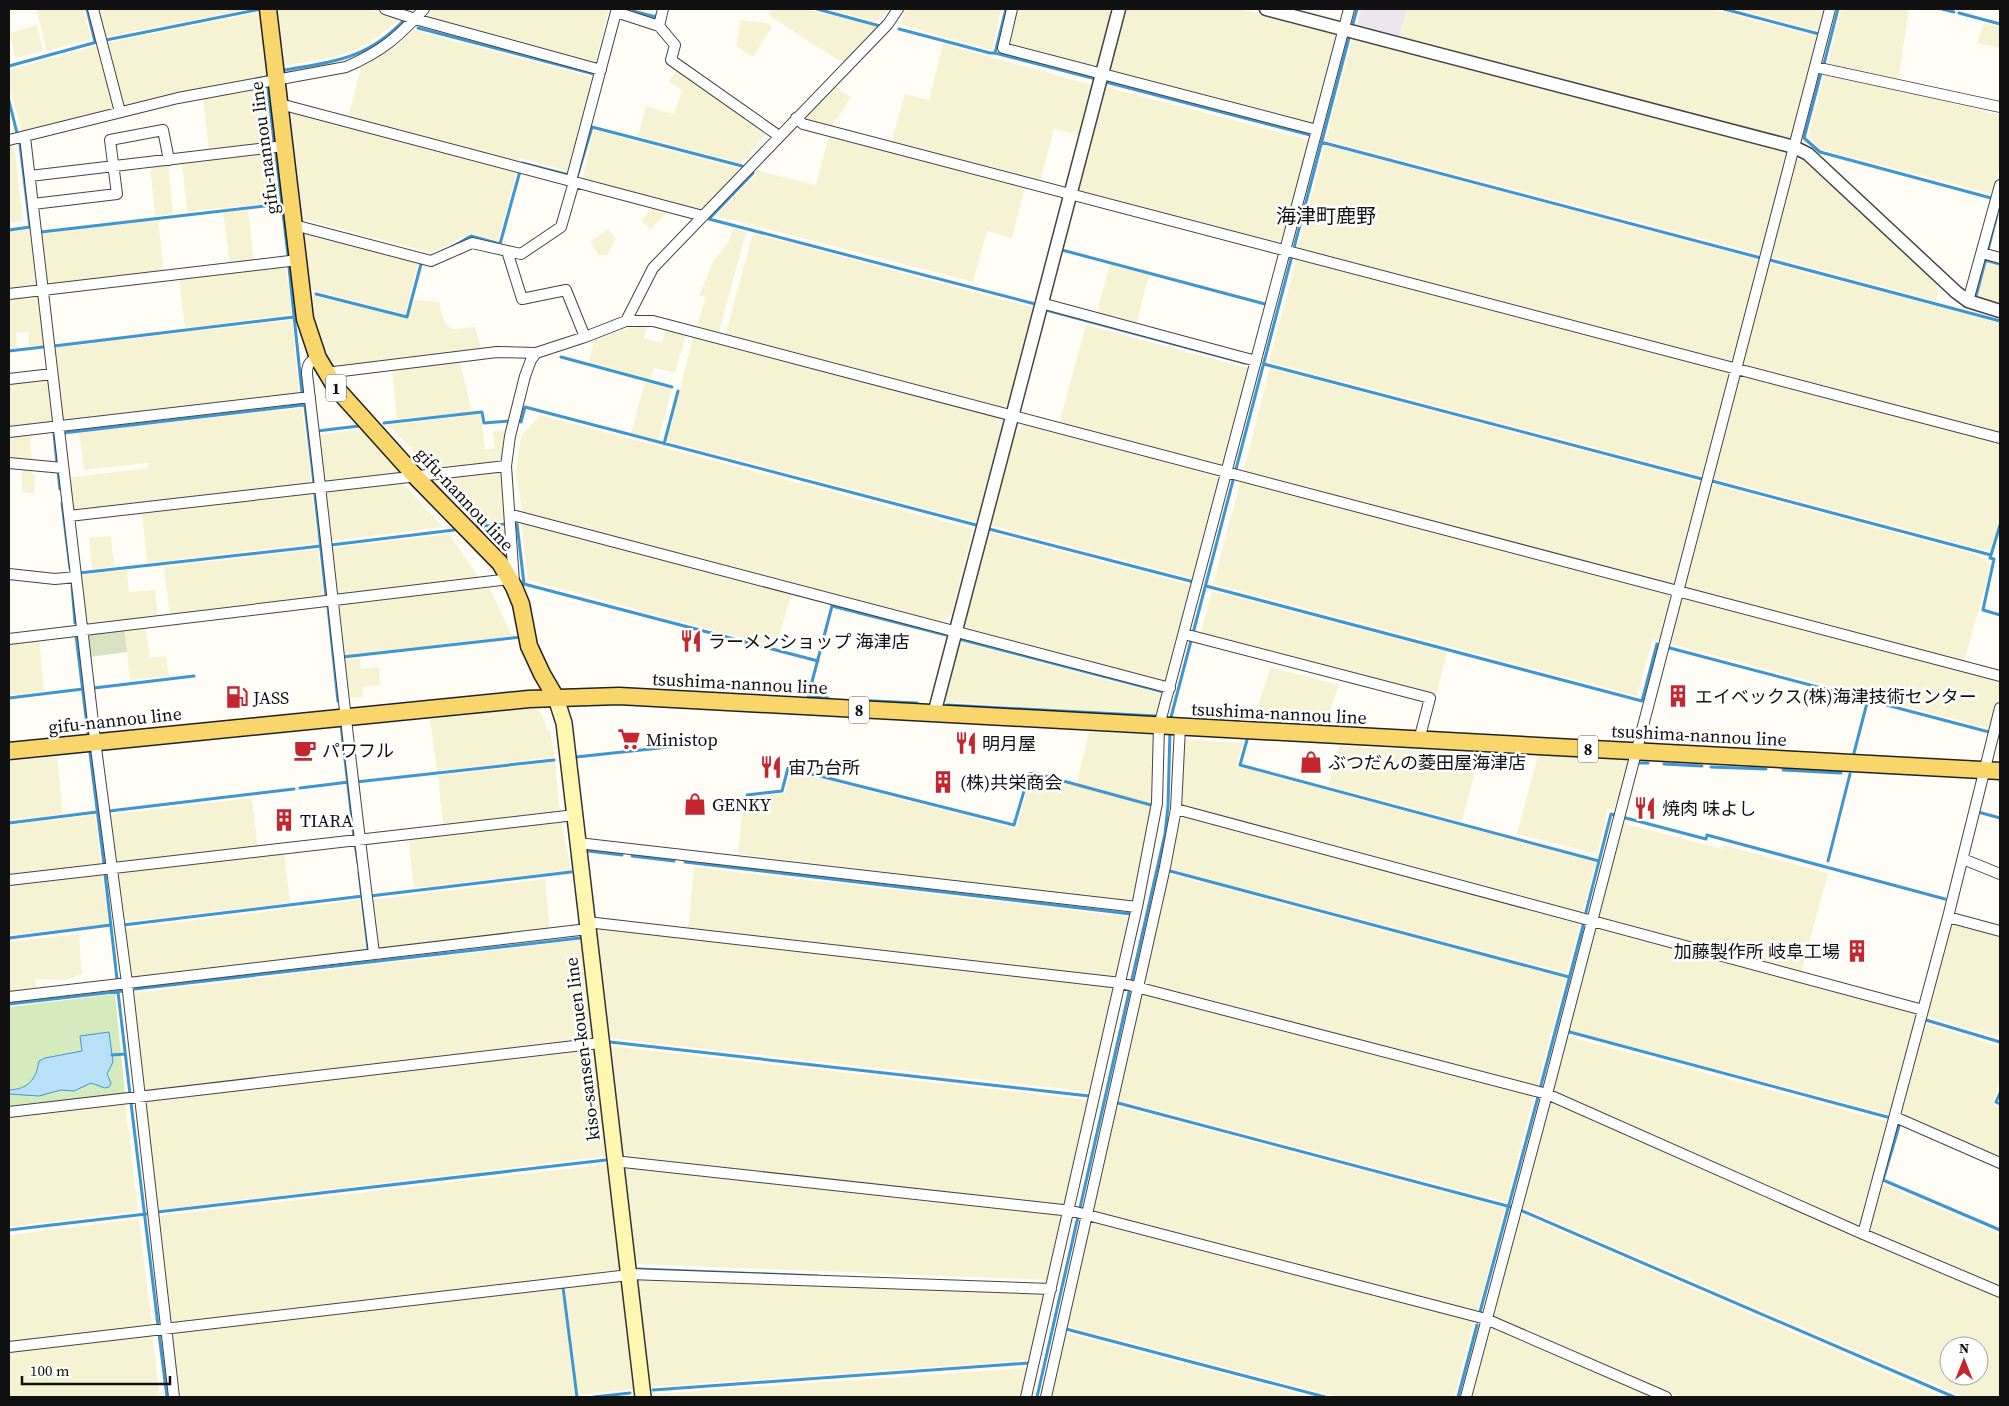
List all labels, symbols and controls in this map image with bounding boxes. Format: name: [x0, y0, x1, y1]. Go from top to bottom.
street label: gifu-nannou line: [243, 80, 285, 216]
district label: 海津町鹿野: [1276, 202, 1376, 230]
road number: 1: [326, 374, 346, 402]
street label: gifu-nannou line: [410, 441, 520, 557]
restaurant icon: ラーメンショップ 海津店: [678, 628, 704, 654]
place label: ラーメンショップ 海津店: [708, 629, 909, 654]
street label: tsushima-nannou line: [652, 666, 828, 700]
building icon: エイベックス(株)海津技術センター: [1665, 683, 1691, 709]
fuel station icon: JASS: [224, 684, 250, 710]
place label: エイベックス(株)海津技術センター: [1695, 684, 1977, 709]
place label: JASS: [252, 685, 289, 710]
road number: 8: [849, 696, 869, 724]
street label: tsushima-nannou line: [1191, 696, 1367, 730]
street label: gifu-nannou line: [47, 701, 183, 739]
street label: tsushima-nannou line: [1611, 718, 1787, 752]
supermarket icon: Ministop: [616, 726, 642, 752]
place label: Ministop: [646, 727, 718, 752]
restaurant icon: 明月屋: [953, 730, 979, 756]
place label: 明月屋: [982, 731, 1036, 756]
road number: 8: [1578, 736, 1598, 762]
cafe icon: パワフル: [292, 737, 318, 763]
place label: パワフル: [322, 738, 394, 763]
shop icon: ぶつだんの菱田屋海津店: [1298, 749, 1324, 775]
place label: ぶつだんの菱田屋海津店: [1328, 750, 1526, 775]
restaurant icon: 宙乃台所: [758, 754, 784, 780]
place label: 宙乃台所: [788, 755, 860, 780]
building icon: (株)共栄商会: [930, 769, 956, 795]
place label: (株)共栄商会: [960, 770, 1062, 795]
shop icon: GENKY: [682, 791, 708, 817]
place label: GENKY: [712, 792, 772, 817]
restaurant icon: 焼肉 味よし: [1632, 795, 1658, 821]
place label: 焼肉 味よし: [1662, 796, 1756, 821]
building icon: TIARA: [271, 807, 297, 833]
place label: TIARA: [300, 808, 353, 833]
building icon: 加藤製作所 岐阜工場: [1844, 938, 1870, 964]
place label: 加藤製作所 岐阜工場: [1674, 939, 1840, 964]
street label: kiso-sansen-kouen line: [558, 956, 606, 1142]
north arrow: [1939, 1336, 1989, 1386]
text: N: [1959, 1338, 1969, 1358]
scale bar: [22, 1354, 170, 1386]
text: 100 m: [30, 1360, 70, 1381]

